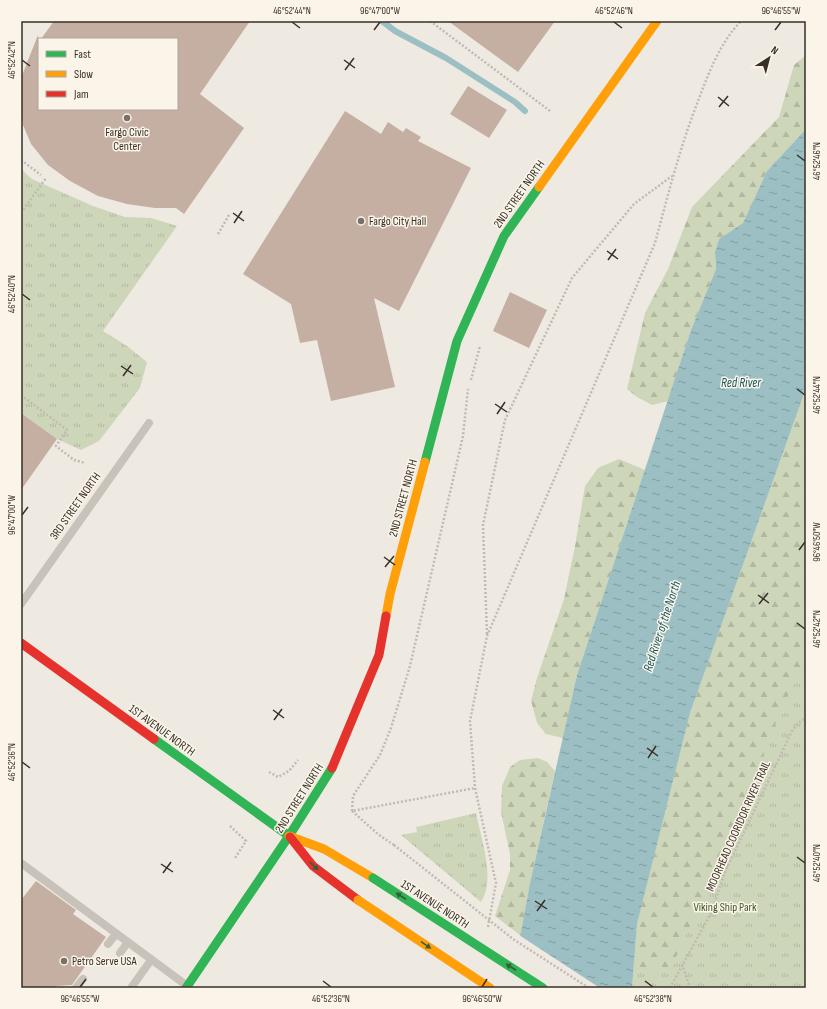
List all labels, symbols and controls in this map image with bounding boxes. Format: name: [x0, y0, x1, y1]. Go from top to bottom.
text: 46°52'44"N: [273, 5, 311, 17]
text: 96°47'00"W: [360, 5, 400, 17]
text: 46°52'46"N: [595, 5, 633, 17]
text: 96°46'55"W: [761, 5, 801, 17]
legend: [38, 38, 178, 110]
north arrow: [749, 38, 789, 78]
text: 46°52'42"N: [6, 41, 18, 79]
text: N: [768, 43, 781, 57]
text: Fast: [74, 47, 91, 62]
text: Slow: [74, 67, 93, 82]
text: Jam: [73, 87, 89, 102]
marker: Fargo Civic Center: [122, 113, 132, 123]
place label: Fargo Civic Center: [105, 125, 149, 154]
text: 46°52'46"N: [811, 142, 823, 180]
street label: 2ND STREET NORTH: [490, 157, 548, 231]
place label: Fargo City Hall: [369, 214, 426, 229]
marker: Fargo City Hall: [356, 216, 366, 226]
text: 46°52'40"N: [6, 275, 18, 313]
water label: Red River: [721, 375, 762, 391]
text: 46°52'44"N: [811, 376, 823, 414]
street label: 2ND STREET NORTH: [386, 458, 421, 538]
street label: 3RD STREET NORTH: [47, 470, 104, 543]
text: 96°47'00"W: [6, 495, 18, 535]
text: 96°46'50"W: [811, 522, 823, 562]
water label: Red River of the North: [640, 578, 684, 674]
text: 46°52'42"N: [811, 610, 823, 648]
street label: 1ST AVENUE NORTH: [126, 701, 198, 760]
text: 46°52'36"N: [6, 743, 18, 781]
street label: MOORHEAD COORIDOR RIVER TRAIL: [703, 758, 774, 894]
street label: 2ND STREET NORTH: [272, 761, 327, 836]
text: 46°52'40"N: [811, 844, 823, 882]
one-way arrow: [309, 861, 319, 870]
street label: 1ST AVENUE NORTH: [398, 877, 472, 932]
one-way arrow: [396, 892, 407, 900]
park label: Viking Ship Park: [693, 900, 757, 915]
one-way arrow: [421, 941, 431, 949]
place label: Petro Serve USA: [72, 954, 138, 969]
marker: Petro Serve USA: [59, 956, 69, 966]
one-way arrow: [506, 963, 516, 971]
text: 96°46'55"W: [60, 993, 100, 1005]
text: 46°52'36"N: [312, 993, 350, 1005]
text: 96°46'50"W: [462, 993, 502, 1005]
text: 46°52'38"N: [634, 993, 672, 1005]

